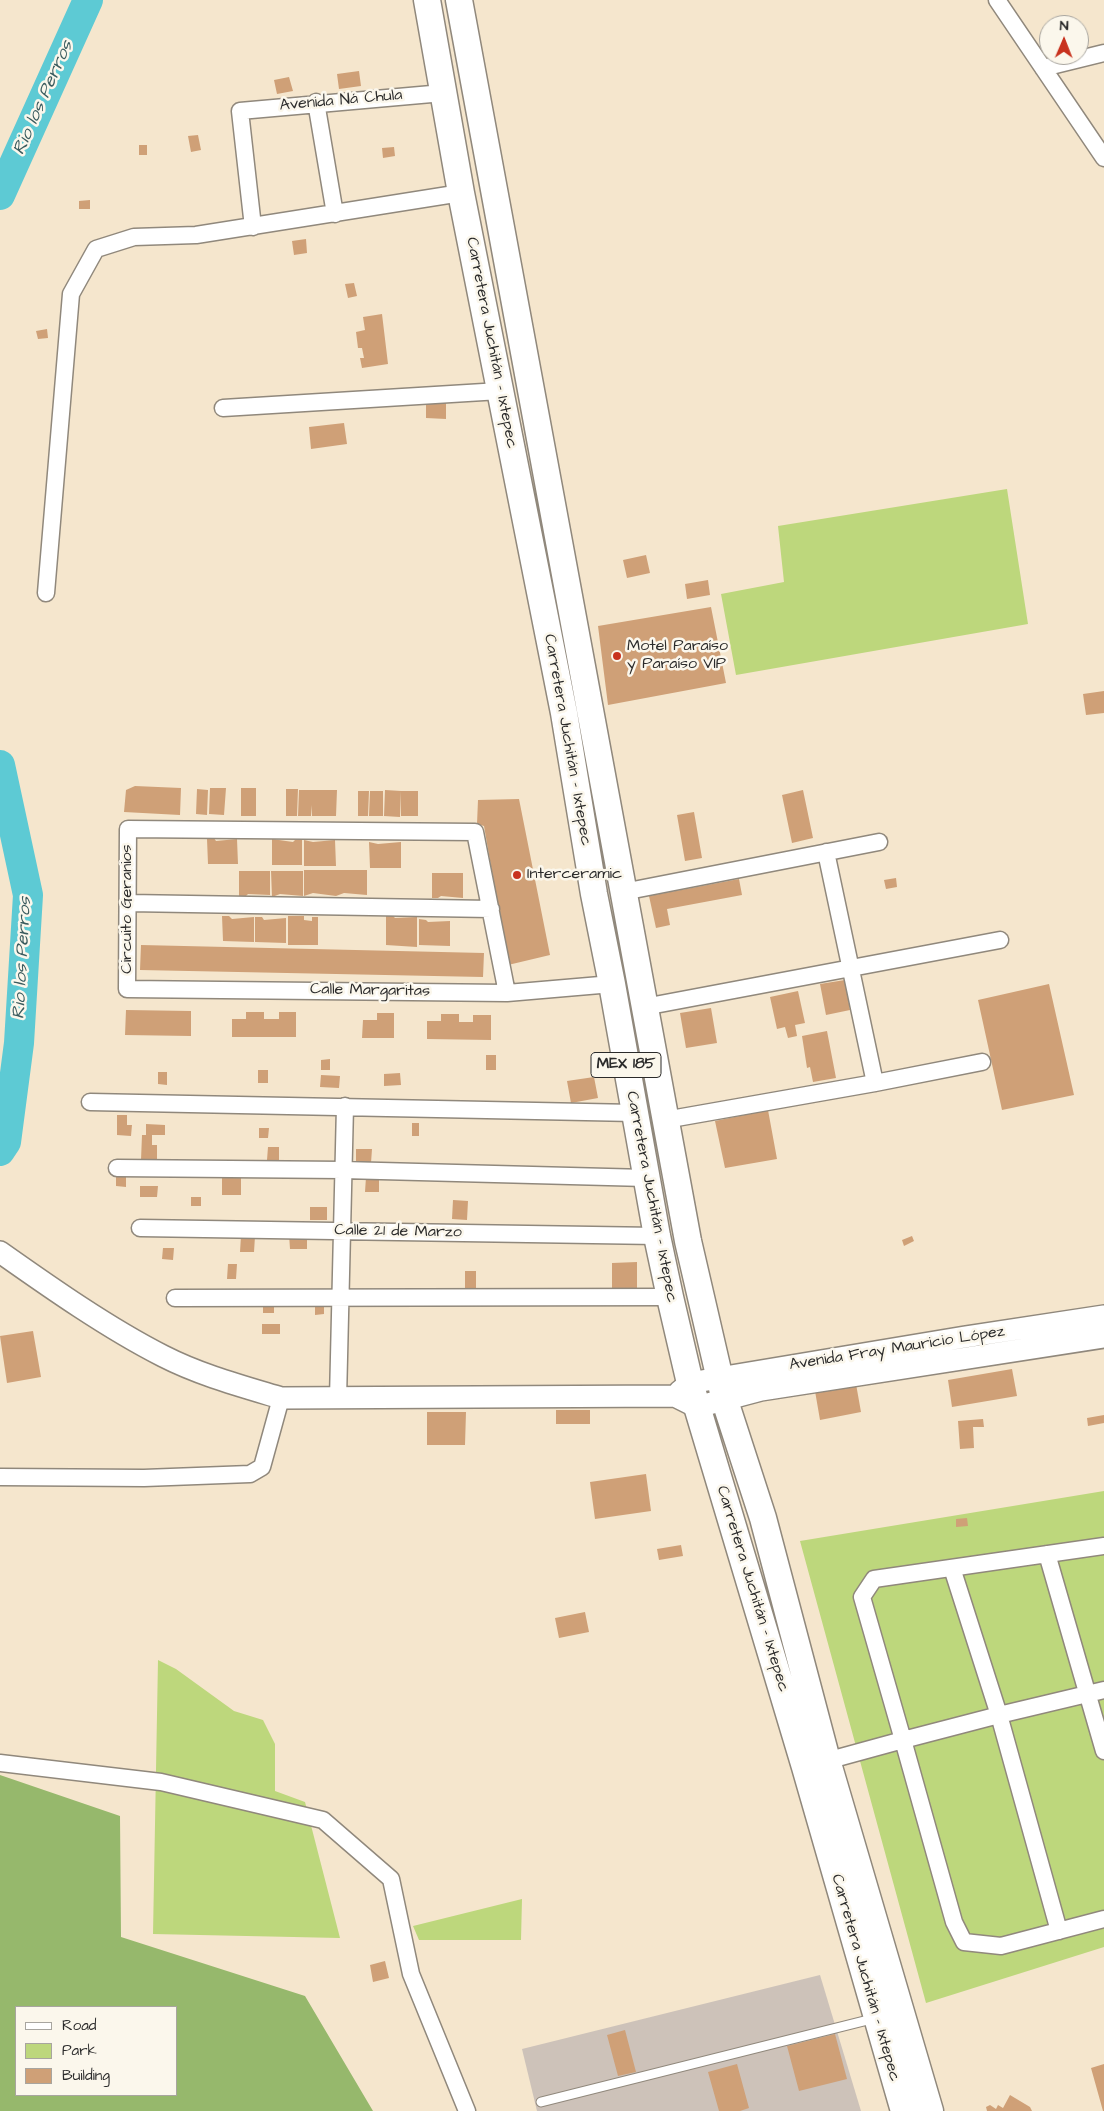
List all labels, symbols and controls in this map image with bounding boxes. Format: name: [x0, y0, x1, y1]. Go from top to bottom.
north arrow: [1039, 15, 1089, 65]
text: N: [1060, 16, 1069, 36]
water label: Rio los Perros: [9, 38, 79, 158]
street label: Avenida Ná Chula: [279, 86, 403, 116]
street label: Carretera Juchitán - Ixtepec: [461, 236, 521, 450]
street label: Carretera Juchitán - Ixtepec: [539, 633, 595, 847]
place label: Motel Paraíso y Paraíso VIP: [627, 637, 728, 675]
marker: Motel Paraíso y Paraíso VIP: [611, 650, 623, 662]
street label: Circuito Geranios: [118, 844, 138, 974]
place label: Interceramic: [527, 865, 622, 885]
marker: Interceramic: [511, 869, 523, 881]
water label: Rio los Perros: [9, 896, 37, 1020]
street label: Calle Margaritas: [310, 980, 430, 1002]
road number: MEX 185: [591, 1052, 661, 1078]
street label: Carretera Juchitán - Ixtepec: [621, 1090, 681, 1304]
street label: Calle 21 de Marzo: [334, 1221, 462, 1243]
street label: Avenida Fray Mauricio López: [788, 1322, 1006, 1376]
street label: Carretera Juchitán - Ixtepec: [711, 1484, 793, 1694]
street label: Carretera Juchitán - Ixtepec: [826, 1872, 904, 2084]
legend: [15, 2006, 178, 2096]
text: Road: [62, 2015, 96, 2036]
text: Park: [62, 2040, 97, 2061]
text: Building: [62, 2065, 110, 2086]

